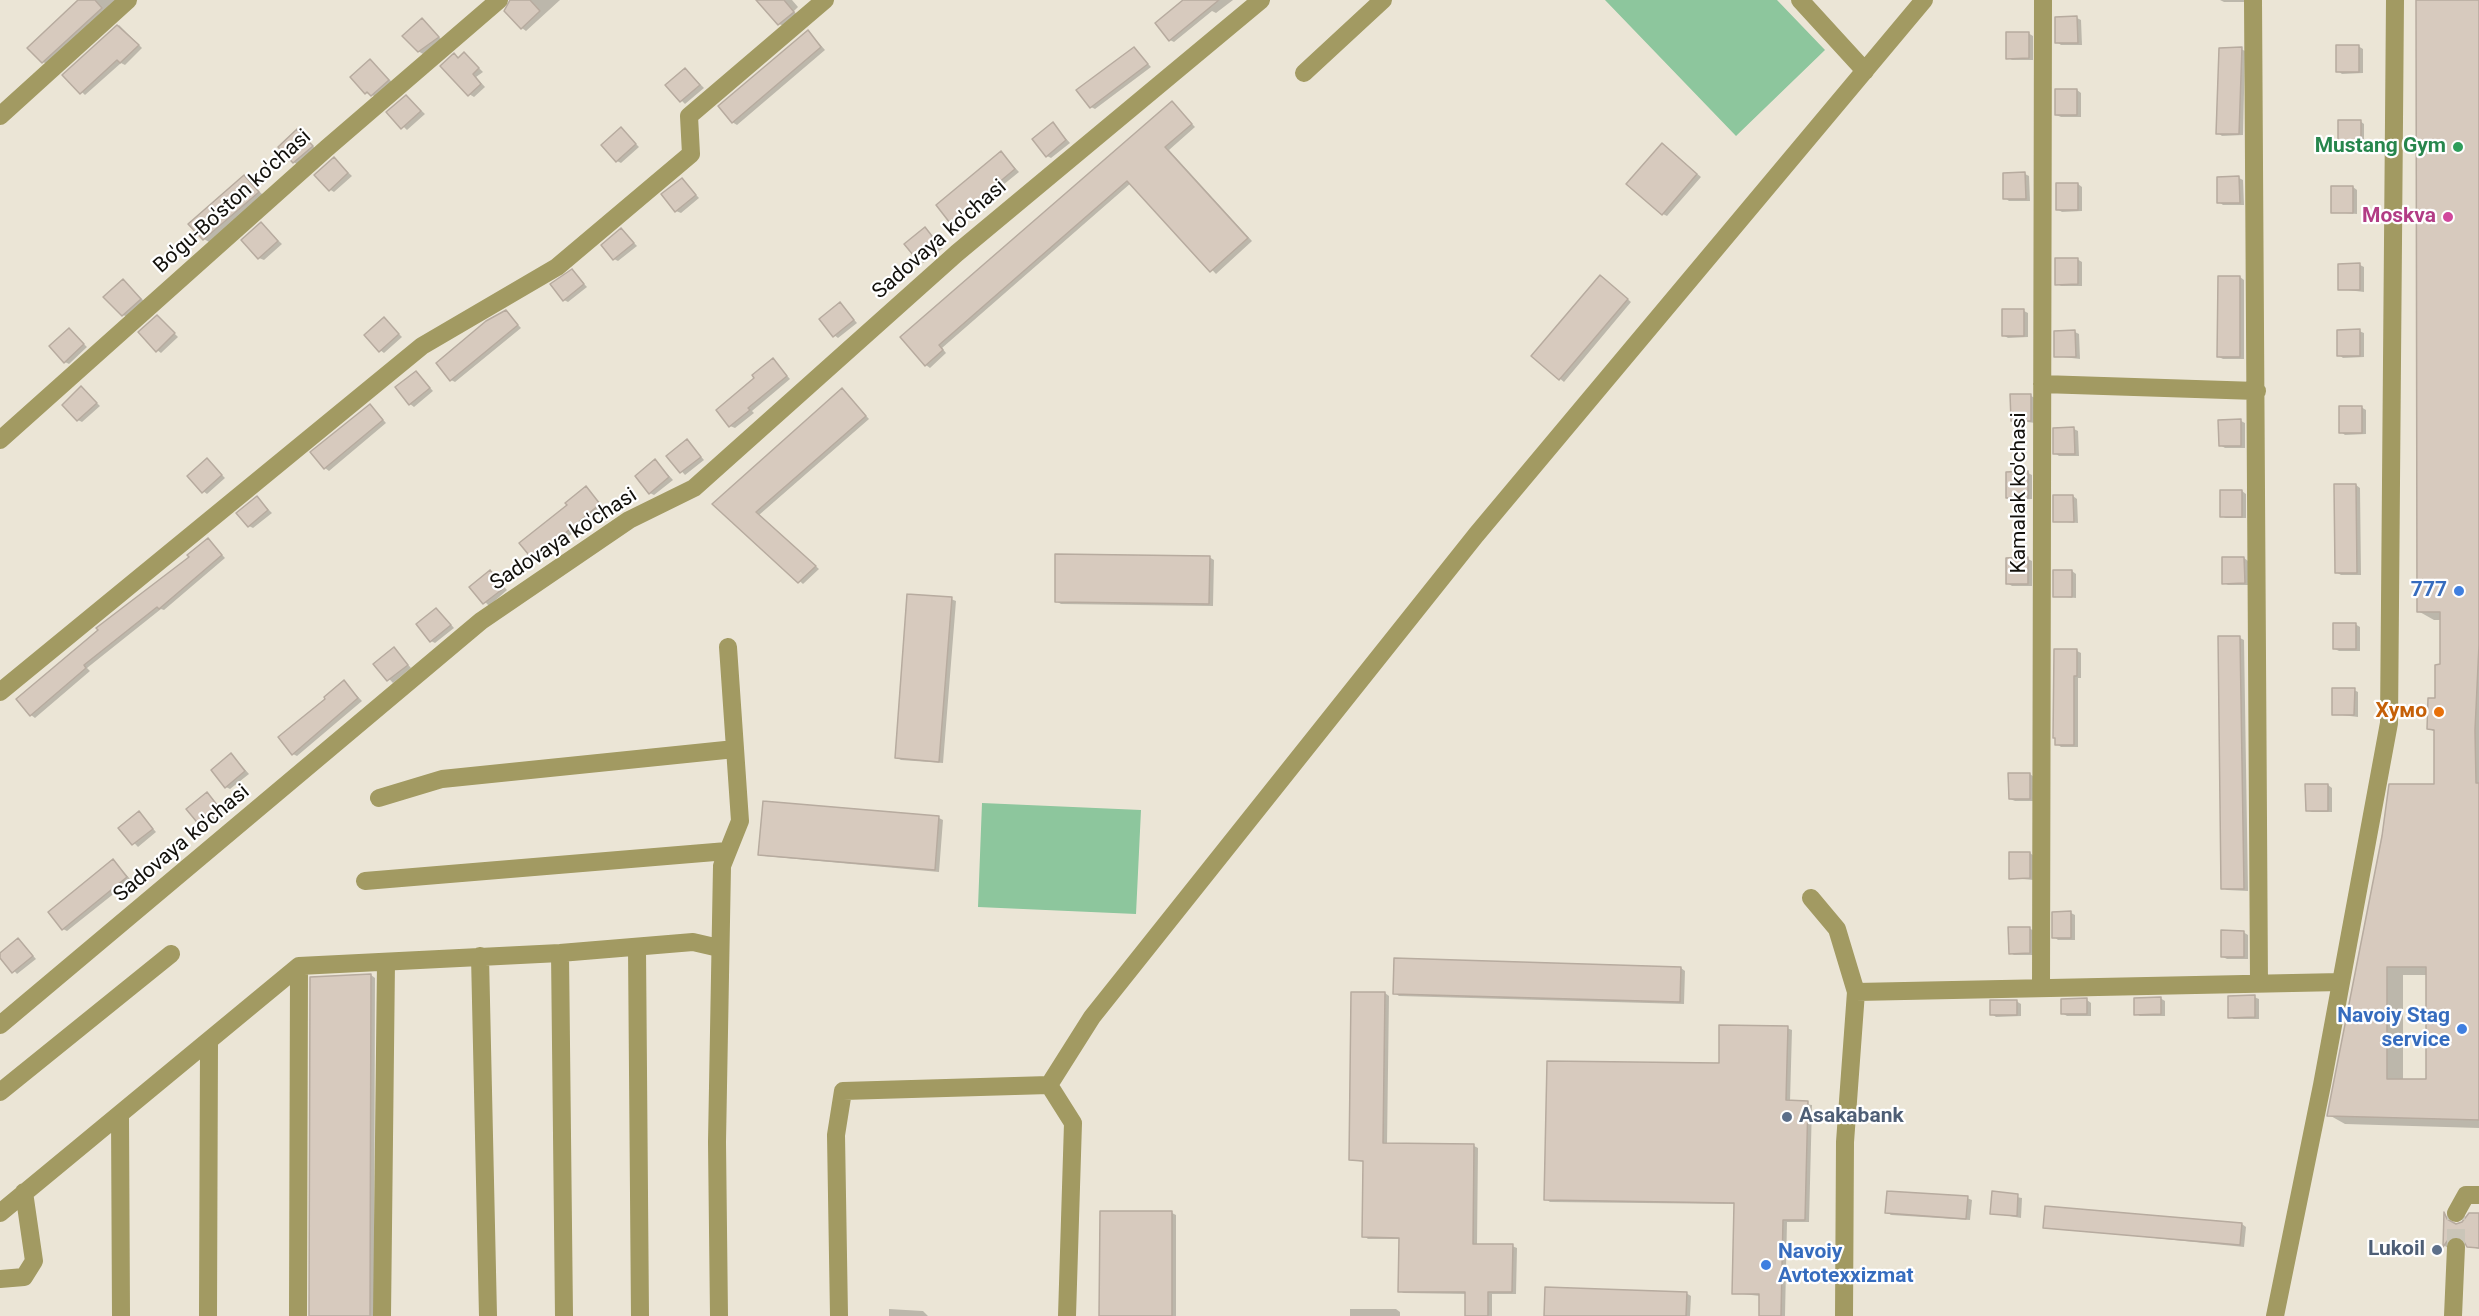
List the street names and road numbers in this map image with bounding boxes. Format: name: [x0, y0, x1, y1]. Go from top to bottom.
street label: Bo'gu-Bo'ston ko'chasi: [149, 125, 317, 279]
street label: Sadovaya ko'chasi: [868, 175, 1012, 305]
street label: Kamalak ko'chasi: [2007, 412, 2033, 574]
street label: Sadovaya ko'chasi: [486, 483, 642, 597]
street label: Sadovaya ko'chasi: [109, 780, 255, 908]

